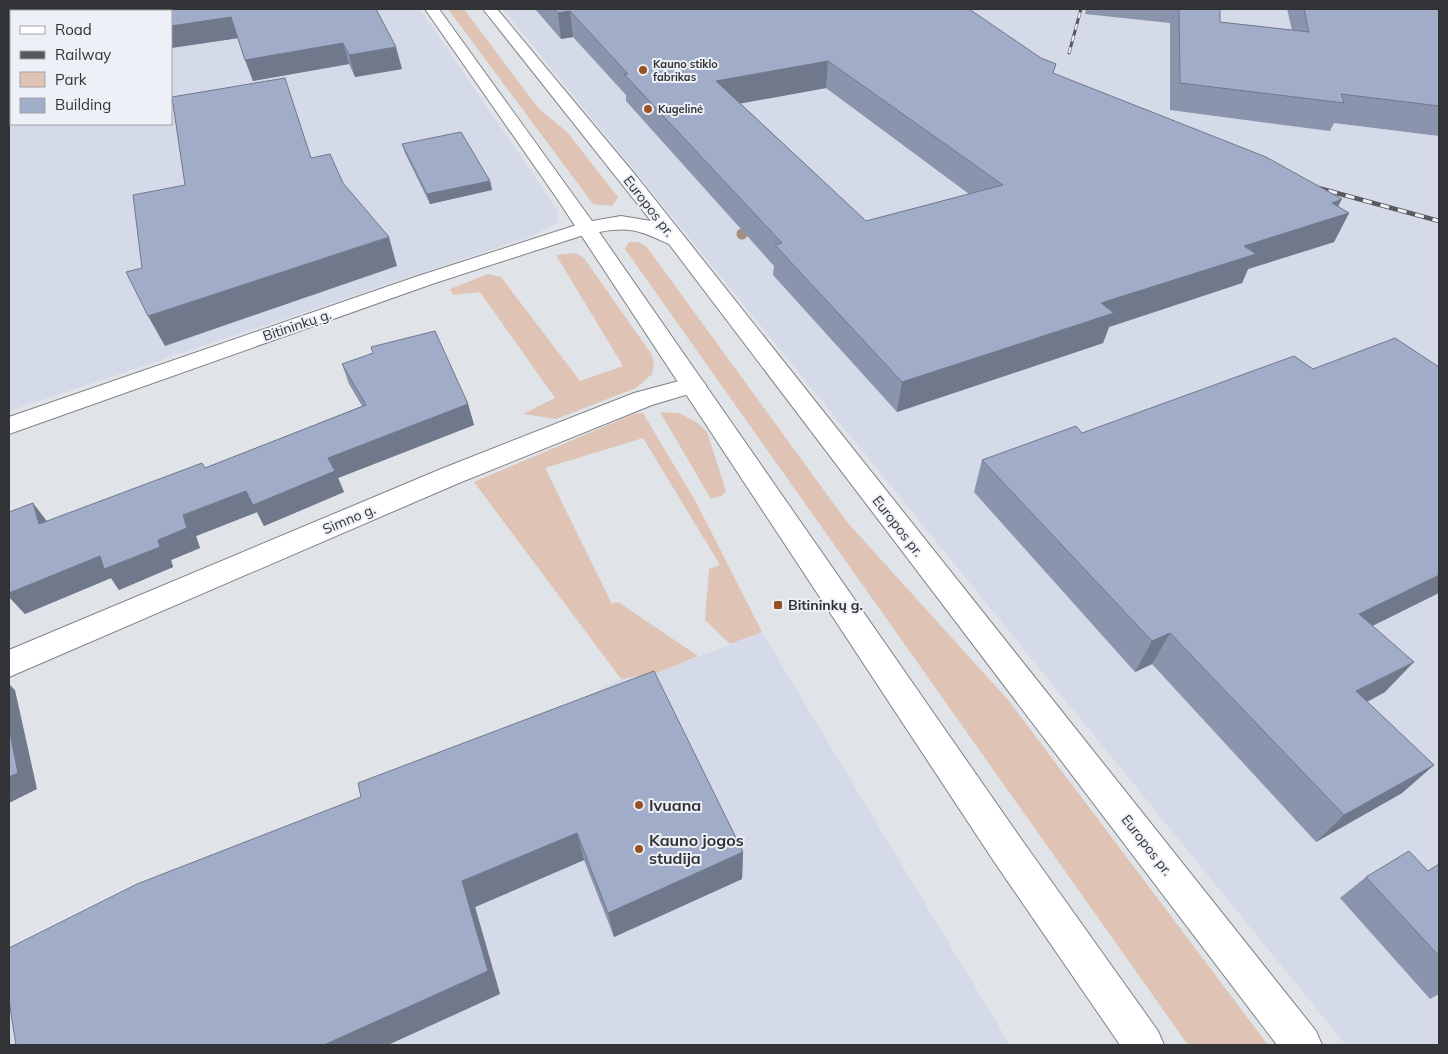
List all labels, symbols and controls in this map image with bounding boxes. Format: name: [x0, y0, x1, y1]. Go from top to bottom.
legend: [10, 10, 172, 125]
text: Road: [55, 20, 92, 39]
text: Railway: [55, 45, 111, 64]
place label: Kauno stiklo fabrikas: [653, 57, 718, 84]
marker: Kauno stiklo fabrikas: [637, 64, 649, 76]
text: Park: [55, 70, 87, 89]
text: Building: [55, 95, 111, 114]
place label: Kugelinė: [658, 102, 703, 116]
marker: Kugelinė: [642, 103, 654, 115]
street label: Europos pr.: [620, 172, 678, 240]
street label: Bitininkų g.: [260, 305, 334, 345]
street label: Europos pr.: [869, 492, 927, 560]
street label: Simno g.: [320, 500, 378, 538]
place label: Bitininkų g.: [788, 596, 863, 614]
marker: Bitininkų g.: [772, 599, 784, 611]
place label: Ivuana: [649, 795, 701, 815]
marker: Ivuana: [633, 799, 645, 811]
street label: Europos pr.: [1118, 811, 1176, 879]
place label: Kauno jogos studija: [649, 830, 744, 868]
marker: Kauno jogos studija: [633, 843, 645, 855]

